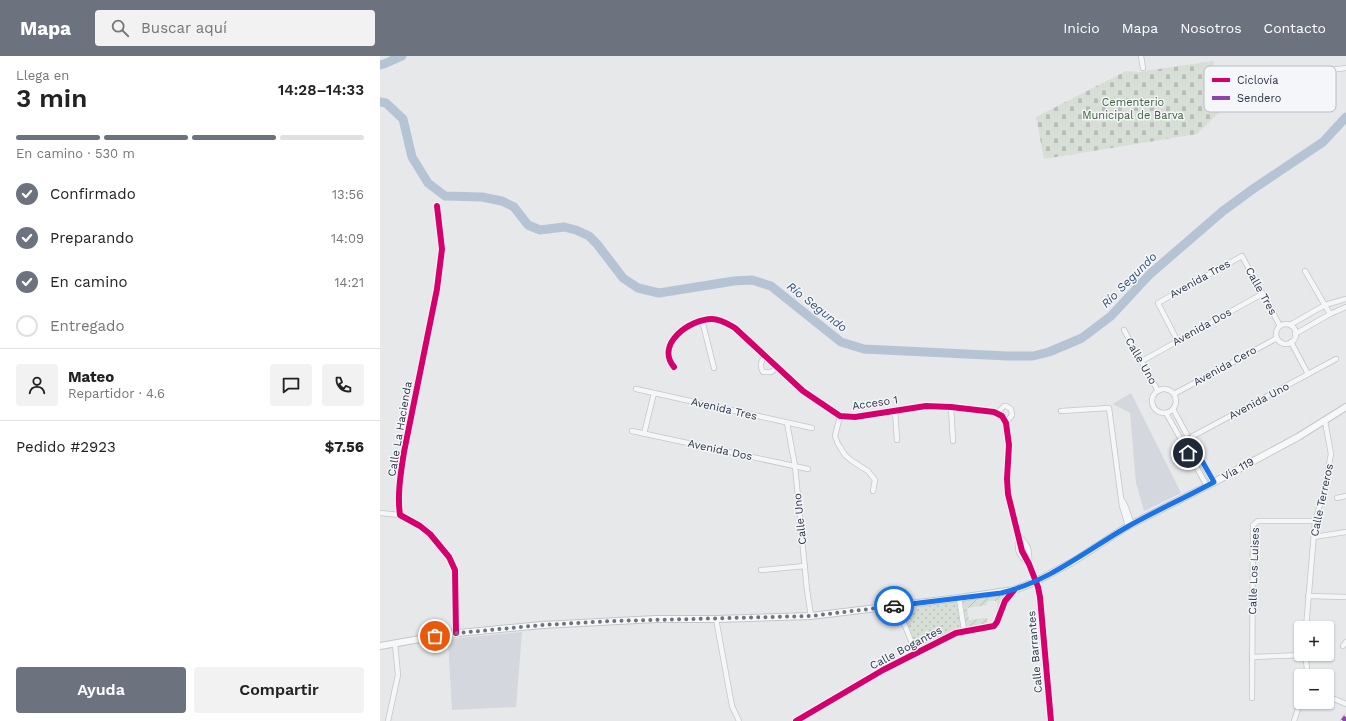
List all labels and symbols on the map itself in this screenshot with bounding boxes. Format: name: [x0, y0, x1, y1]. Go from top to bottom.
legend: [1204, 66, 1336, 112]
text: Ciclovía: [1237, 74, 1278, 87]
text: Sendero: [1237, 92, 1281, 105]
park label: Cementerio Municipal de Barva: [1082, 96, 1184, 122]
water label: Río Segundo: [1098, 249, 1160, 311]
street label: Avenida Tres: [1167, 257, 1233, 301]
street label: Calle Tres: [1243, 265, 1280, 317]
water label: Río Segundo: [784, 279, 850, 335]
street label: Avenida Dos: [1170, 305, 1234, 349]
street label: Calle Uno: [1122, 335, 1160, 387]
street label: Avenida Cero: [1191, 343, 1259, 389]
street label: Calle La Hacienda: [385, 380, 415, 478]
street label: Avenida Uno: [1227, 380, 1291, 422]
street label: Acceso 1: [851, 393, 899, 413]
street label: Avenida Tres: [690, 395, 758, 423]
pin: [1171, 436, 1205, 470]
street label: Avenida Dos: [687, 437, 754, 463]
street label: Vía 119: [1220, 455, 1257, 483]
street label: Calle Terreros: [1308, 462, 1336, 538]
street label: Calle Uno: [791, 493, 809, 545]
street label: Calle Los Luises: [1246, 527, 1262, 615]
courier: [874, 586, 914, 626]
street label: Calle Barrantes: [1025, 610, 1045, 694]
pin: [418, 619, 452, 653]
street label: Calle Bogantes: [868, 623, 945, 673]

